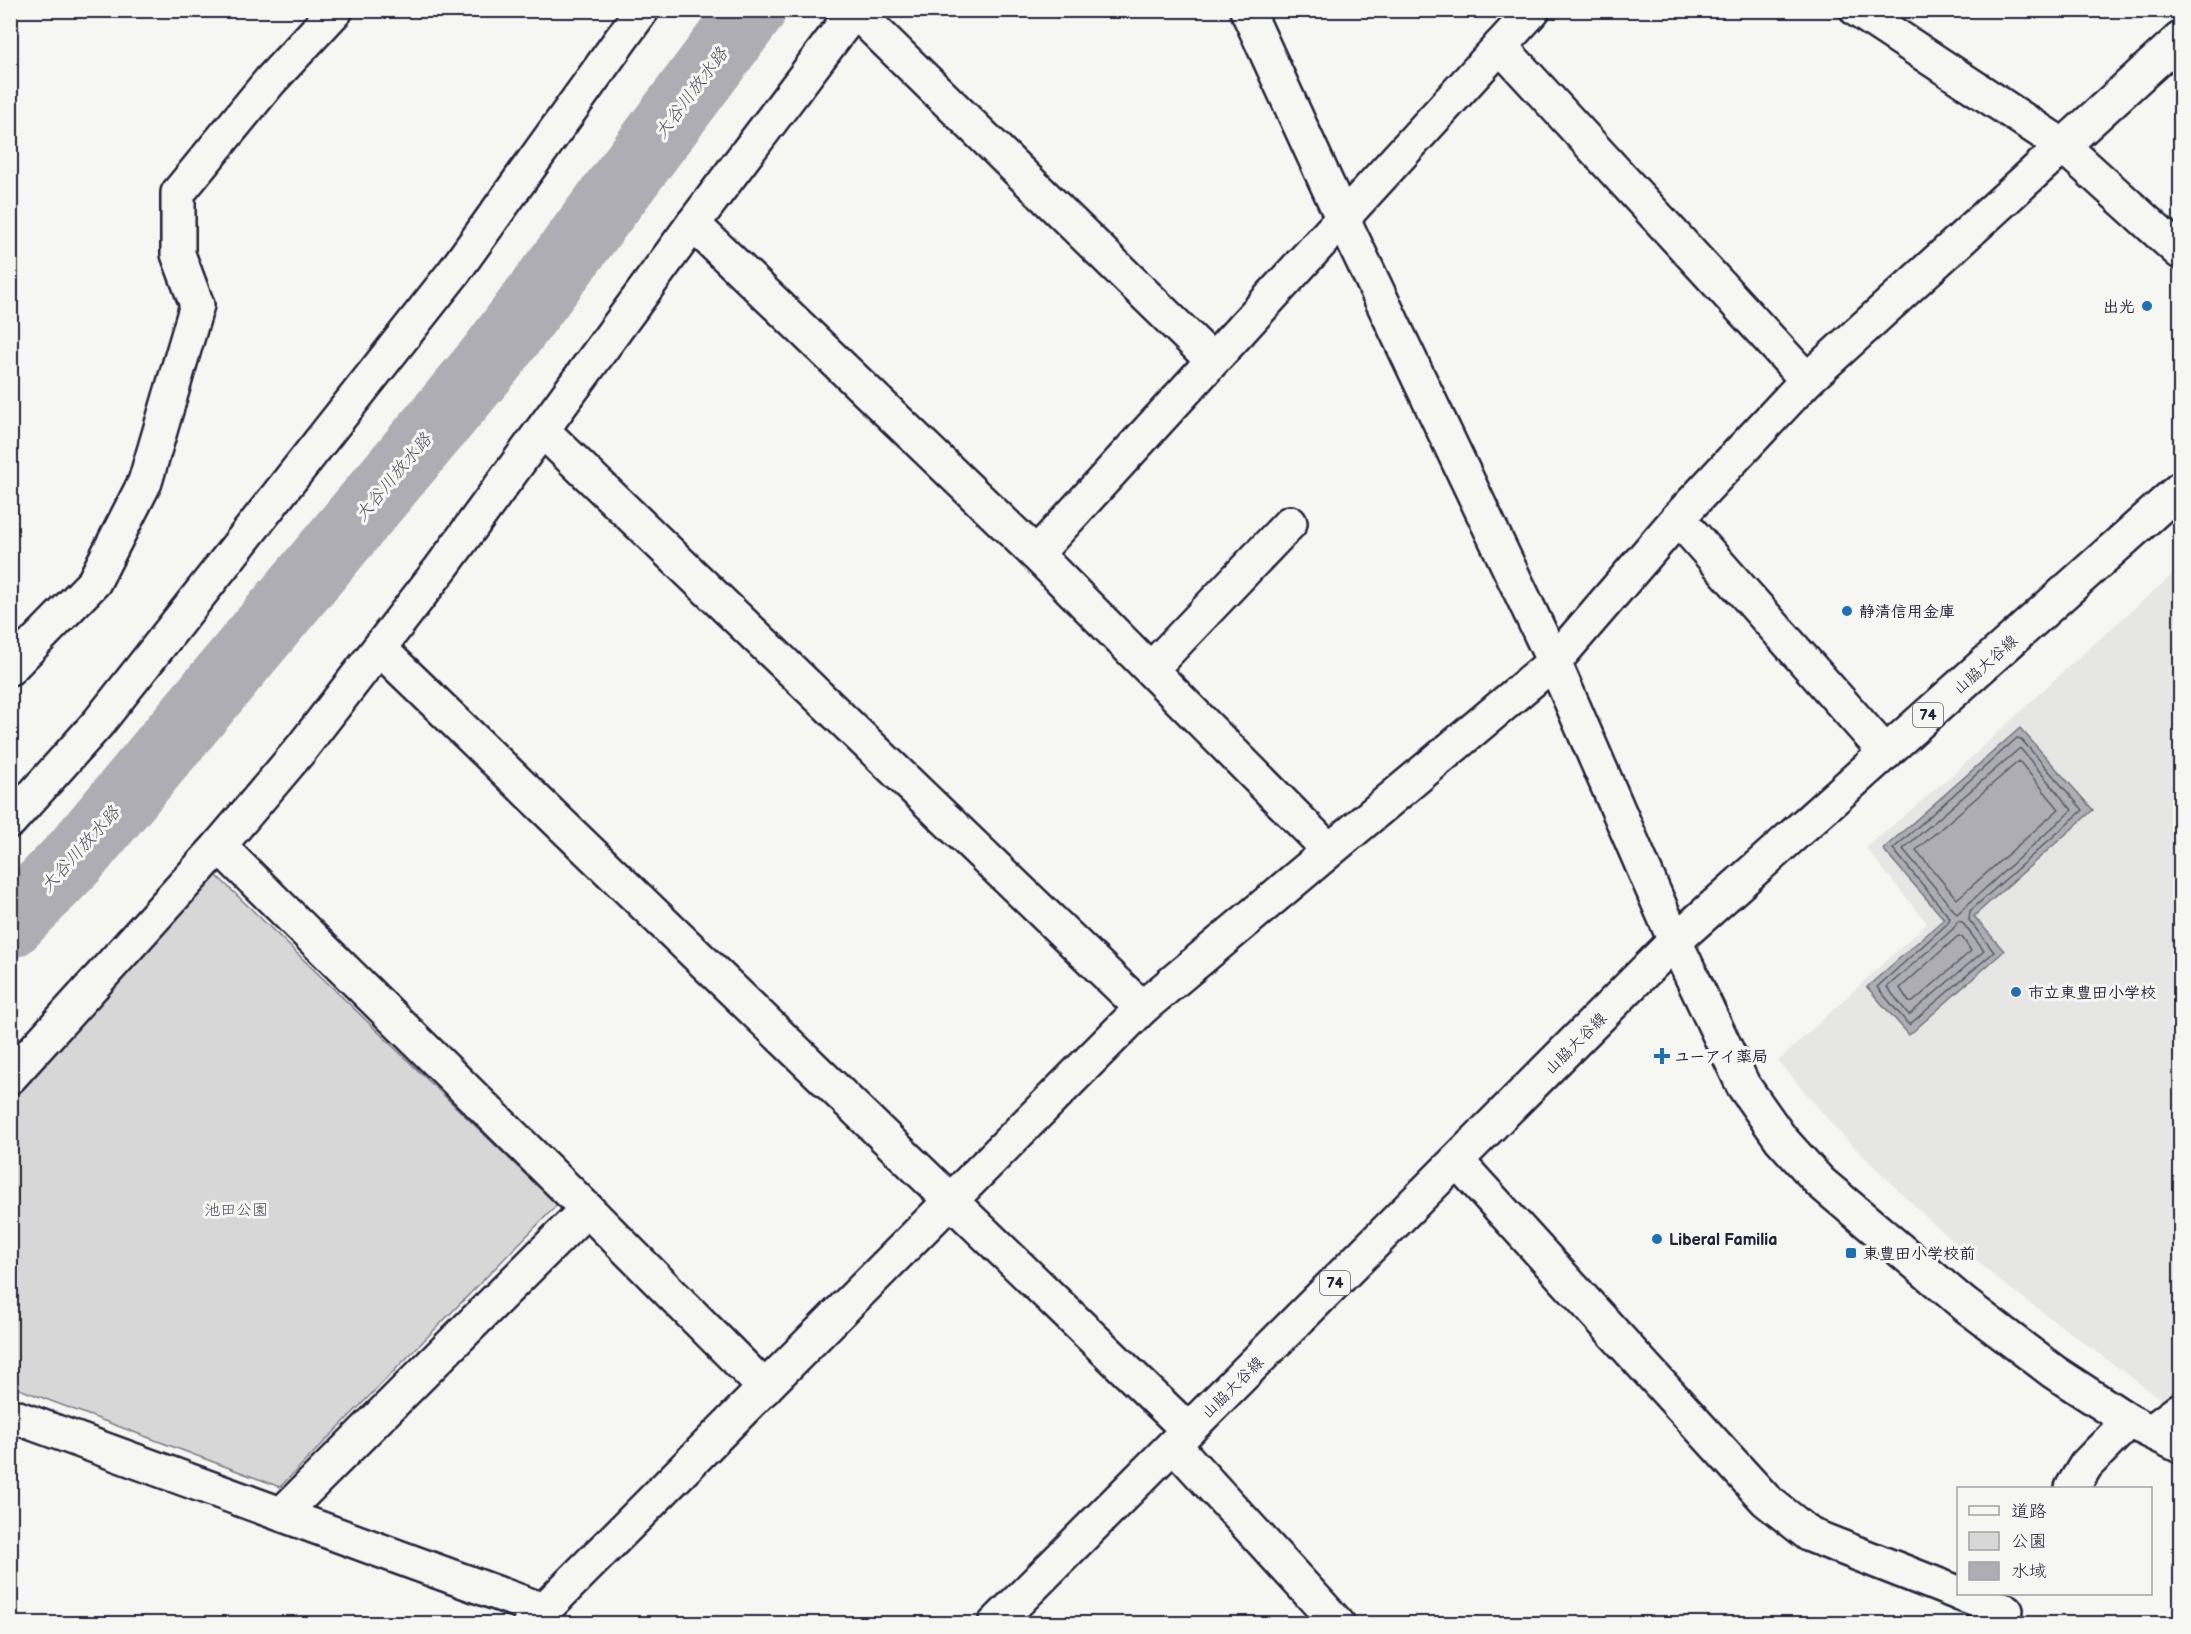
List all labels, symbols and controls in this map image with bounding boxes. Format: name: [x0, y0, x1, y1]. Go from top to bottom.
water label: 大谷川放水路: [651, 43, 733, 143]
place label: 出光: [2103, 298, 2135, 317]
marker: 出光: [2140, 299, 2154, 313]
water label: 大谷川放水路: [351, 428, 437, 525]
place label: 静清信用金庫: [1859, 603, 1955, 622]
marker: 静清信用金庫: [1840, 604, 1854, 618]
street label: 山脇大谷線: [1950, 631, 2022, 699]
road number: 74: [1913, 703, 1943, 727]
water label: 大谷川放水路: [36, 801, 125, 896]
place label: 市立東豊田小学校: [2028, 984, 2156, 1003]
marker: 市立東豊田小学校: [2009, 985, 2023, 999]
street label: 山脇大谷線: [1541, 1009, 1611, 1079]
place label: ユーアイ薬局: [1674, 1048, 1768, 1067]
marker: ユーアイ薬局: [1655, 1049, 1669, 1063]
park label: 池田公園: [204, 1201, 268, 1220]
place label: Liberal Familia: [1669, 1231, 1777, 1250]
marker: Liberal Familia: [1650, 1232, 1664, 1246]
place label: 東豊田小学校前: [1863, 1245, 1975, 1264]
marker: 東豊田小学校前: [1844, 1246, 1858, 1260]
road number: 74: [1320, 1271, 1350, 1295]
street label: 山脇大谷線: [1198, 1353, 1268, 1423]
legend: [1957, 1487, 2152, 1595]
text: 道路: [2011, 1501, 2047, 1522]
text: 公園: [2011, 1531, 2047, 1552]
text: 水域: [2011, 1561, 2047, 1582]

